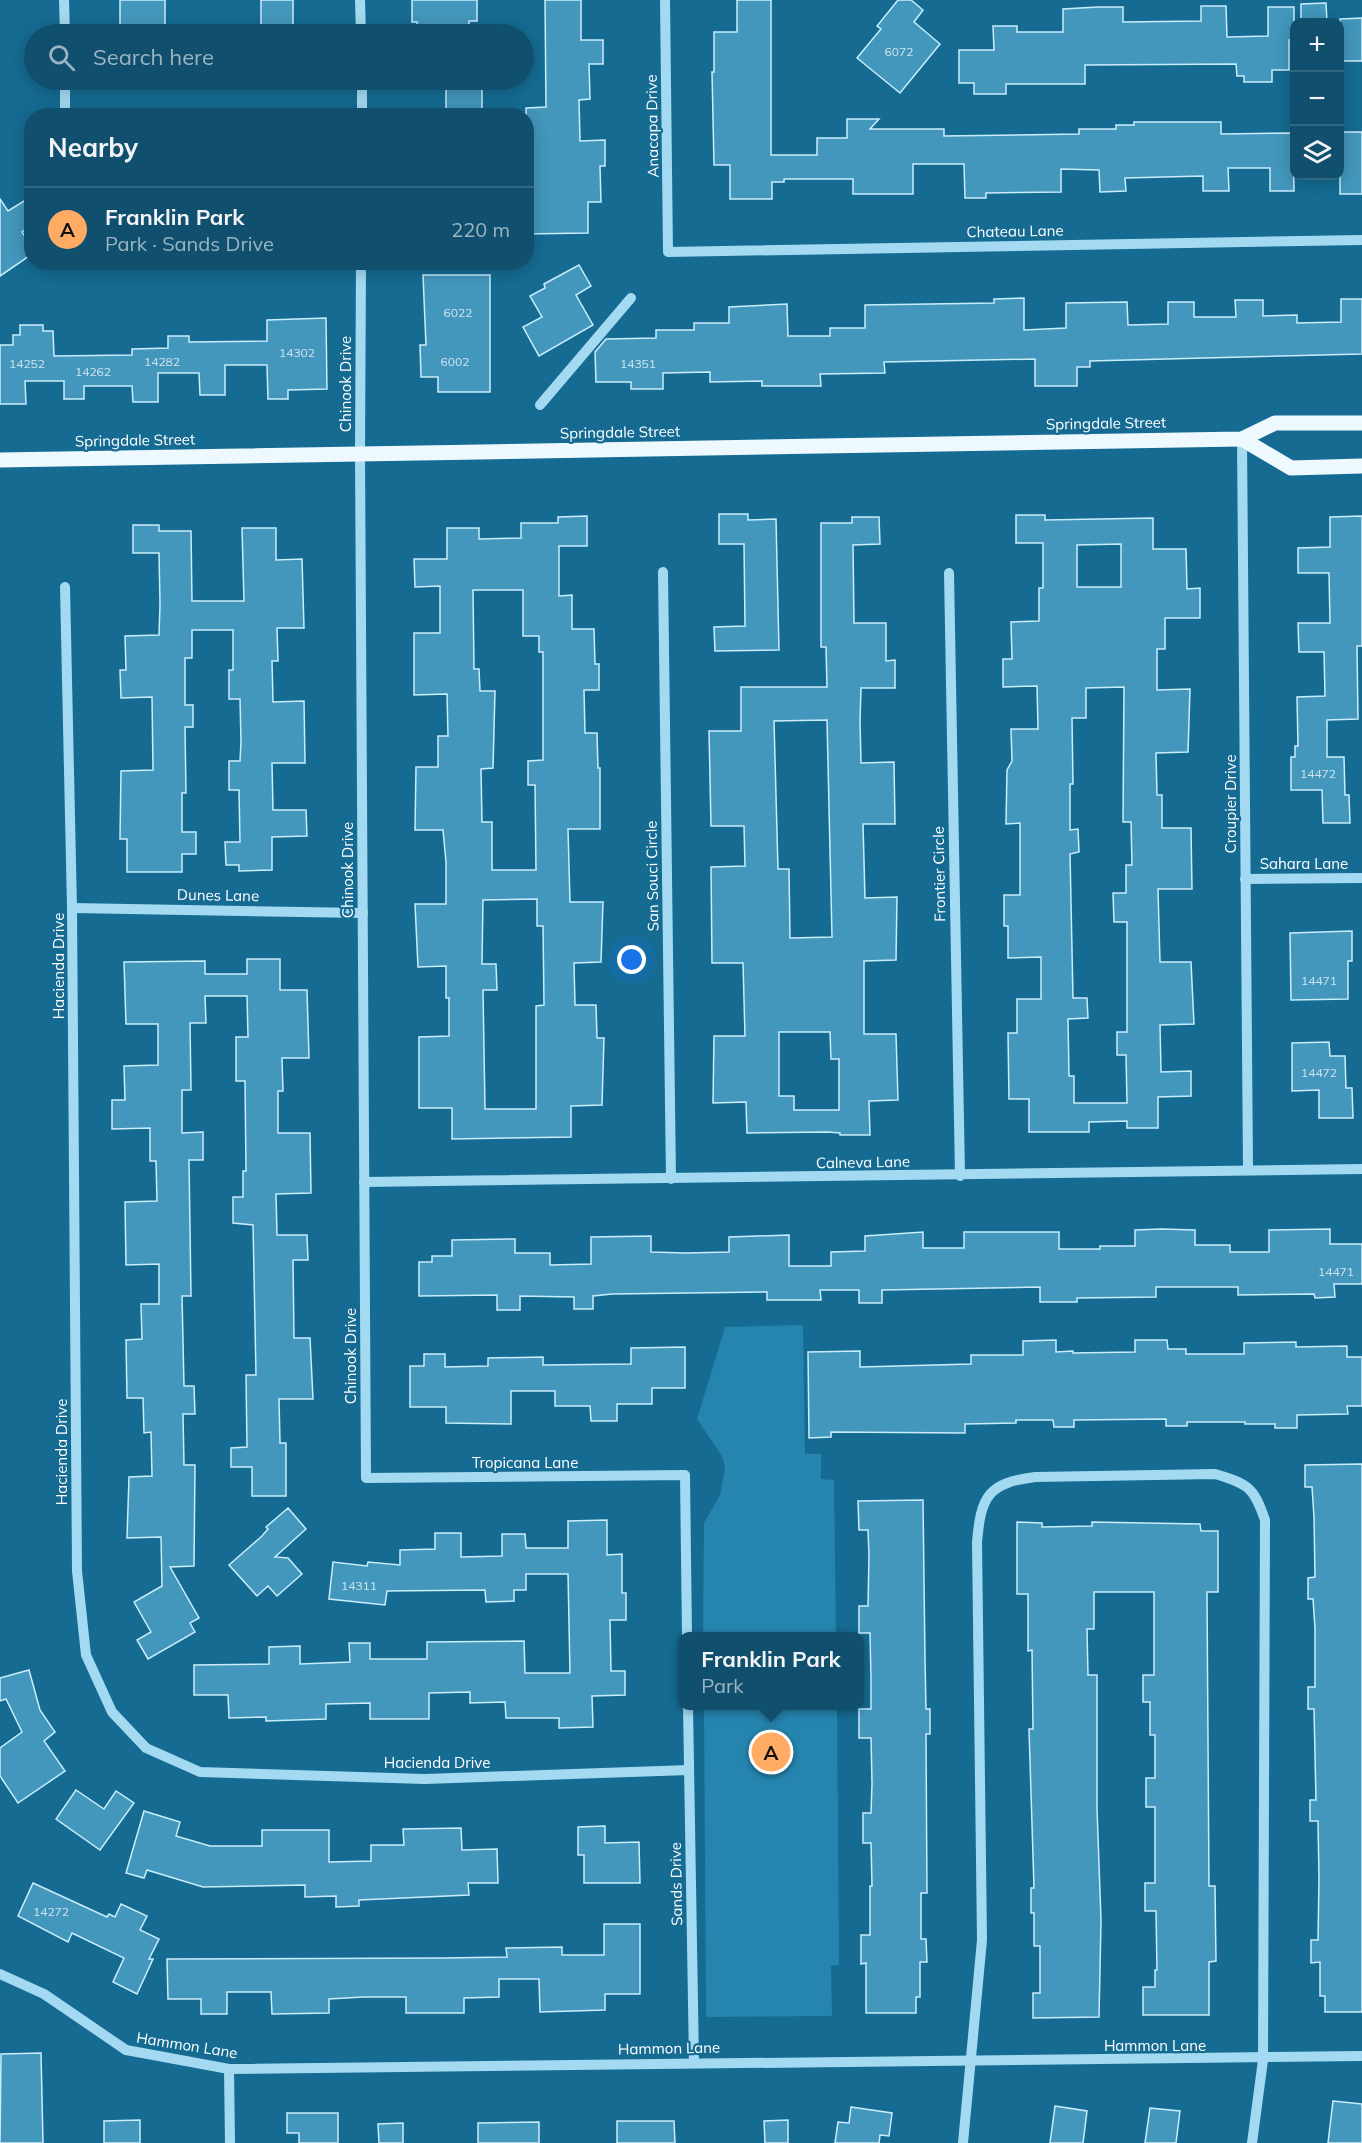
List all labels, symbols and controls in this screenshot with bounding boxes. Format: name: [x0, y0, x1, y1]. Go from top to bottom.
map controls: [1290, 18, 1344, 180]
button: +: [1290, 18, 1344, 72]
search box: [24, 24, 534, 90]
icon: search: [45, 41, 78, 74]
text: Search here: [93, 43, 214, 71]
house number: 6072: [885, 44, 913, 59]
button: −: [1290, 72, 1344, 126]
street label: Anacapa Drive: [642, 74, 662, 178]
button: layers: [1290, 126, 1344, 180]
text: Nearby: [48, 131, 138, 164]
text: Franklin Park: [105, 203, 244, 231]
text: A: [60, 217, 75, 242]
text: 220 m: [451, 217, 510, 242]
street label: Chateau Lane: [966, 221, 1064, 241]
text: Park · Sands Drive: [105, 231, 274, 256]
house number: 6022: [444, 305, 472, 320]
street label: Chinook Drive: [336, 336, 355, 432]
house number: 14302: [279, 345, 315, 360]
house number: 14282: [144, 354, 180, 369]
house number: 6002: [441, 354, 469, 369]
house number: 14252: [9, 356, 45, 371]
house number: 14351: [620, 356, 656, 371]
house number: 14262: [75, 364, 111, 379]
street label: Springdale Street: [1046, 412, 1166, 434]
street label: Springdale Street: [560, 421, 680, 443]
street label: Springdale Street: [75, 429, 195, 451]
street label: Croupier Drive: [1221, 754, 1240, 854]
house number: 14472: [1300, 766, 1336, 781]
street label: San Souci Circle: [642, 820, 662, 932]
street label: Chinook Drive: [338, 822, 357, 918]
street label: Frontier Circle: [929, 826, 949, 922]
street label: Sahara Lane: [1260, 854, 1348, 873]
street label: Dunes Lane: [177, 885, 259, 905]
street label: Hacienda Drive: [49, 913, 68, 1019]
your location: [617, 945, 646, 974]
house number: 14471: [1301, 973, 1337, 988]
house number: 14472: [1301, 1065, 1337, 1080]
street label: Calneva Lane: [816, 1152, 910, 1172]
house number: 14471: [1318, 1264, 1354, 1279]
street label: Chinook Drive: [341, 1308, 360, 1404]
street label: Hacienda Drive: [52, 1399, 71, 1505]
street label: Tropicana Lane: [472, 1453, 578, 1472]
house number: 14311: [341, 1578, 377, 1593]
popup: [678, 1632, 864, 1710]
text: Franklin Park: [701, 1645, 841, 1673]
text: Park: [701, 1673, 743, 1698]
pin: A: [752, 1730, 790, 1774]
street label: Hacienda Drive: [384, 1753, 490, 1772]
street label: Sands Drive: [666, 1842, 686, 1926]
house number: 14272: [33, 1904, 69, 1919]
street label: Hammon Lane: [135, 2028, 239, 2062]
street label: Hammon Lane: [1104, 2036, 1206, 2055]
street label: Hammon Lane: [618, 2038, 720, 2058]

